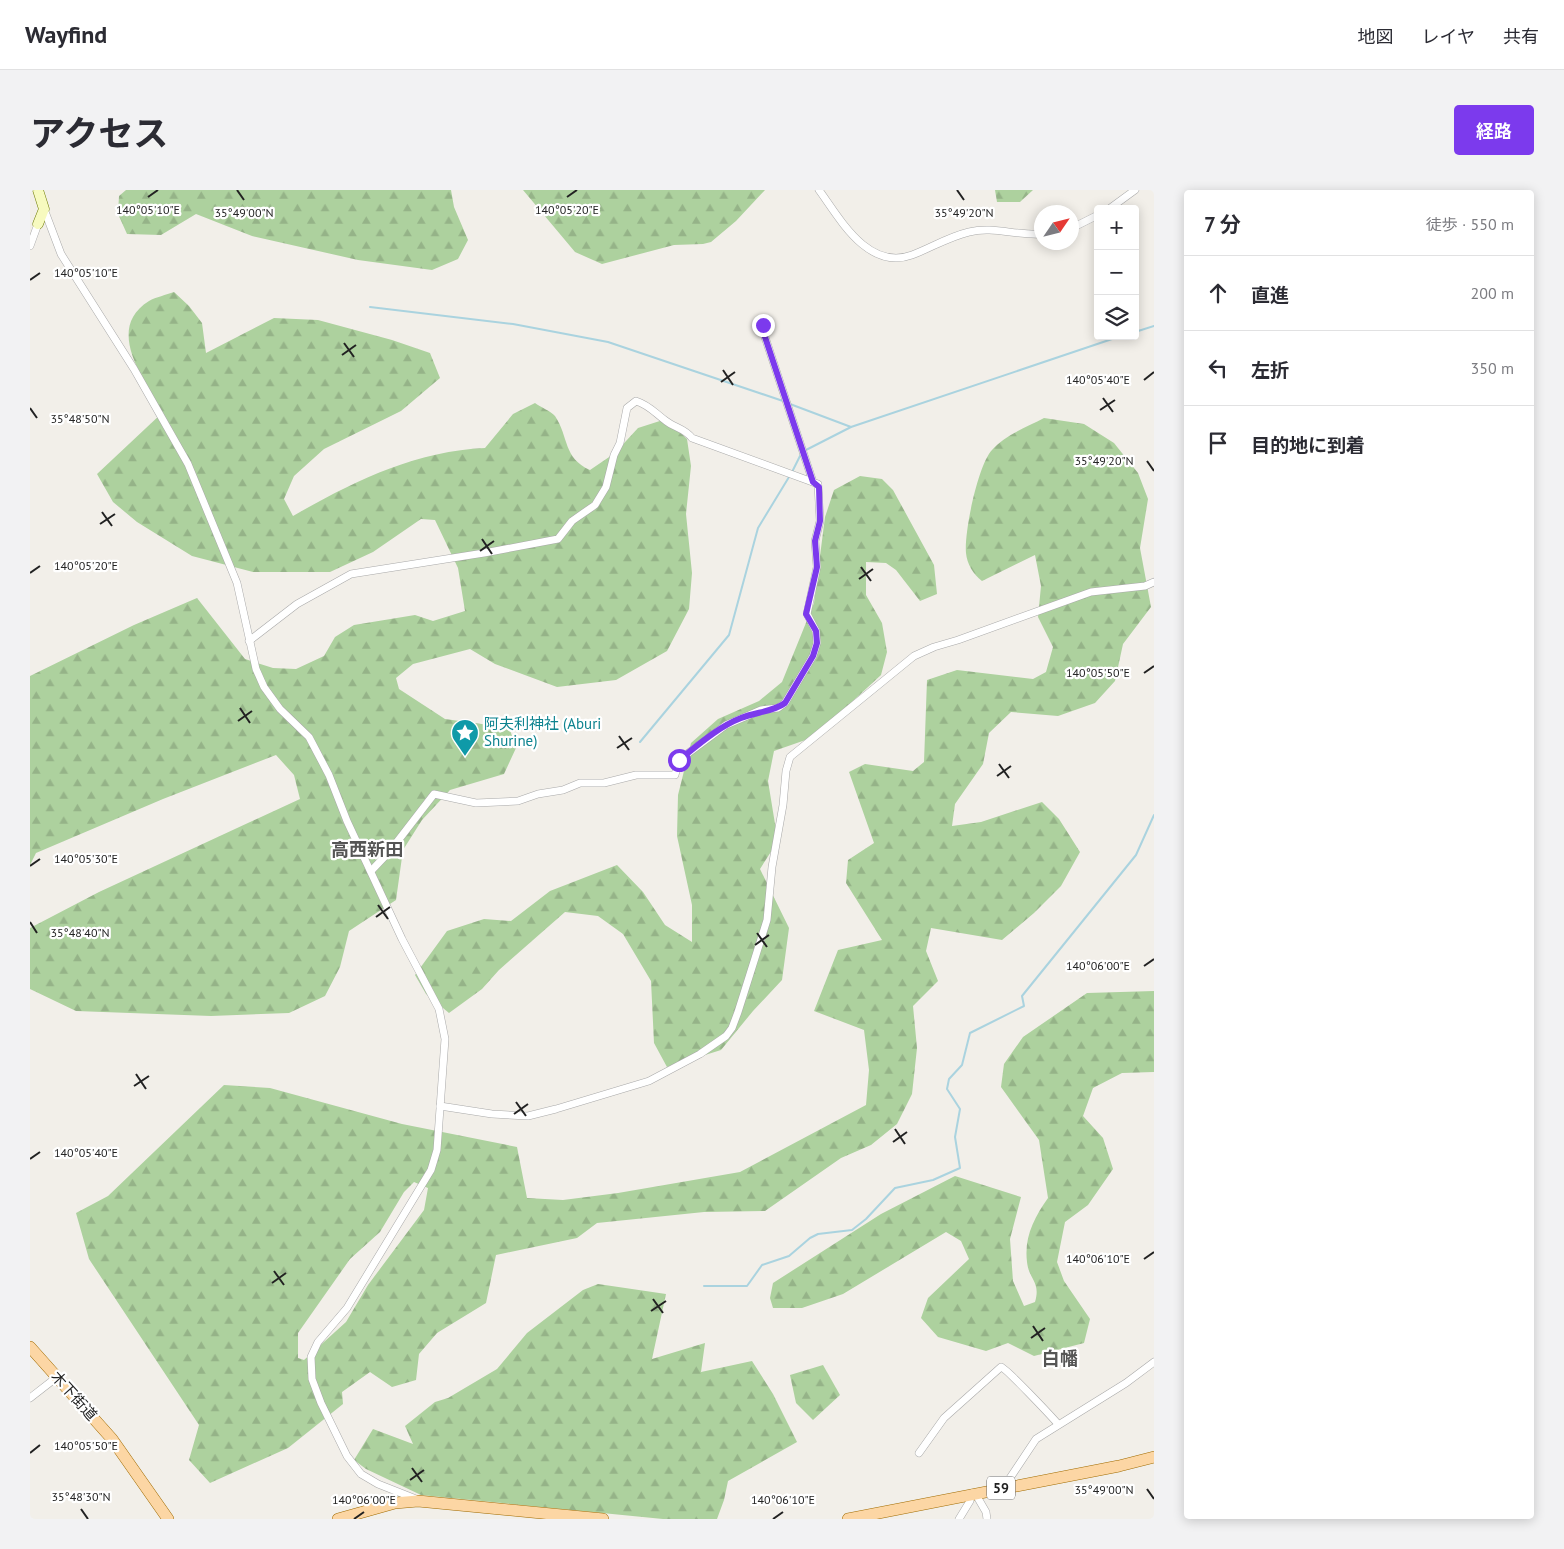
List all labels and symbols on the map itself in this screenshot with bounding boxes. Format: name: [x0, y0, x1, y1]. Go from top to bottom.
text: 140°05'10"E: [116, 202, 180, 217]
text: 140°05'20"E: [535, 202, 599, 217]
text: 35°49'00"N: [214, 205, 274, 220]
text: 35°49'20"N: [934, 205, 994, 220]
north arrow: [1034, 205, 1079, 250]
text: 140°05'10"E: [54, 265, 118, 280]
route end: [752, 314, 775, 337]
text: 140°05'40"E: [1066, 372, 1130, 387]
text: 35°48'50"N: [50, 411, 110, 426]
text: 35°49'20"N: [1074, 453, 1134, 468]
text: 140°05'20"E: [54, 558, 118, 573]
text: 140°05'50"E: [1066, 665, 1130, 680]
place label: 阿夫利神社 (Aburi Shurine): [484, 714, 601, 750]
place icon: 阿夫利神社 (Aburi Shurine): [450, 718, 480, 757]
route start: [668, 749, 691, 772]
district label: 高西新田: [331, 838, 403, 861]
text: 140°05'30"E: [54, 851, 118, 866]
text: 35°48'40"N: [50, 925, 110, 940]
text: 140°06'00"E: [1066, 958, 1130, 973]
text: 140°05'40"E: [54, 1145, 118, 1160]
text: 140°06'10"E: [1066, 1251, 1130, 1266]
district label: 白幡: [1042, 1347, 1078, 1370]
street label: 木下街道: [47, 1367, 102, 1424]
text: 140°05'50"E: [54, 1438, 118, 1453]
road number: 59: [987, 1476, 1015, 1500]
text: 35°49'00"N: [1074, 1482, 1134, 1497]
text: 35°48'30"N: [51, 1489, 111, 1504]
text: 140°06'00"E: [332, 1492, 396, 1507]
text: 140°06'10"E: [751, 1492, 815, 1507]

